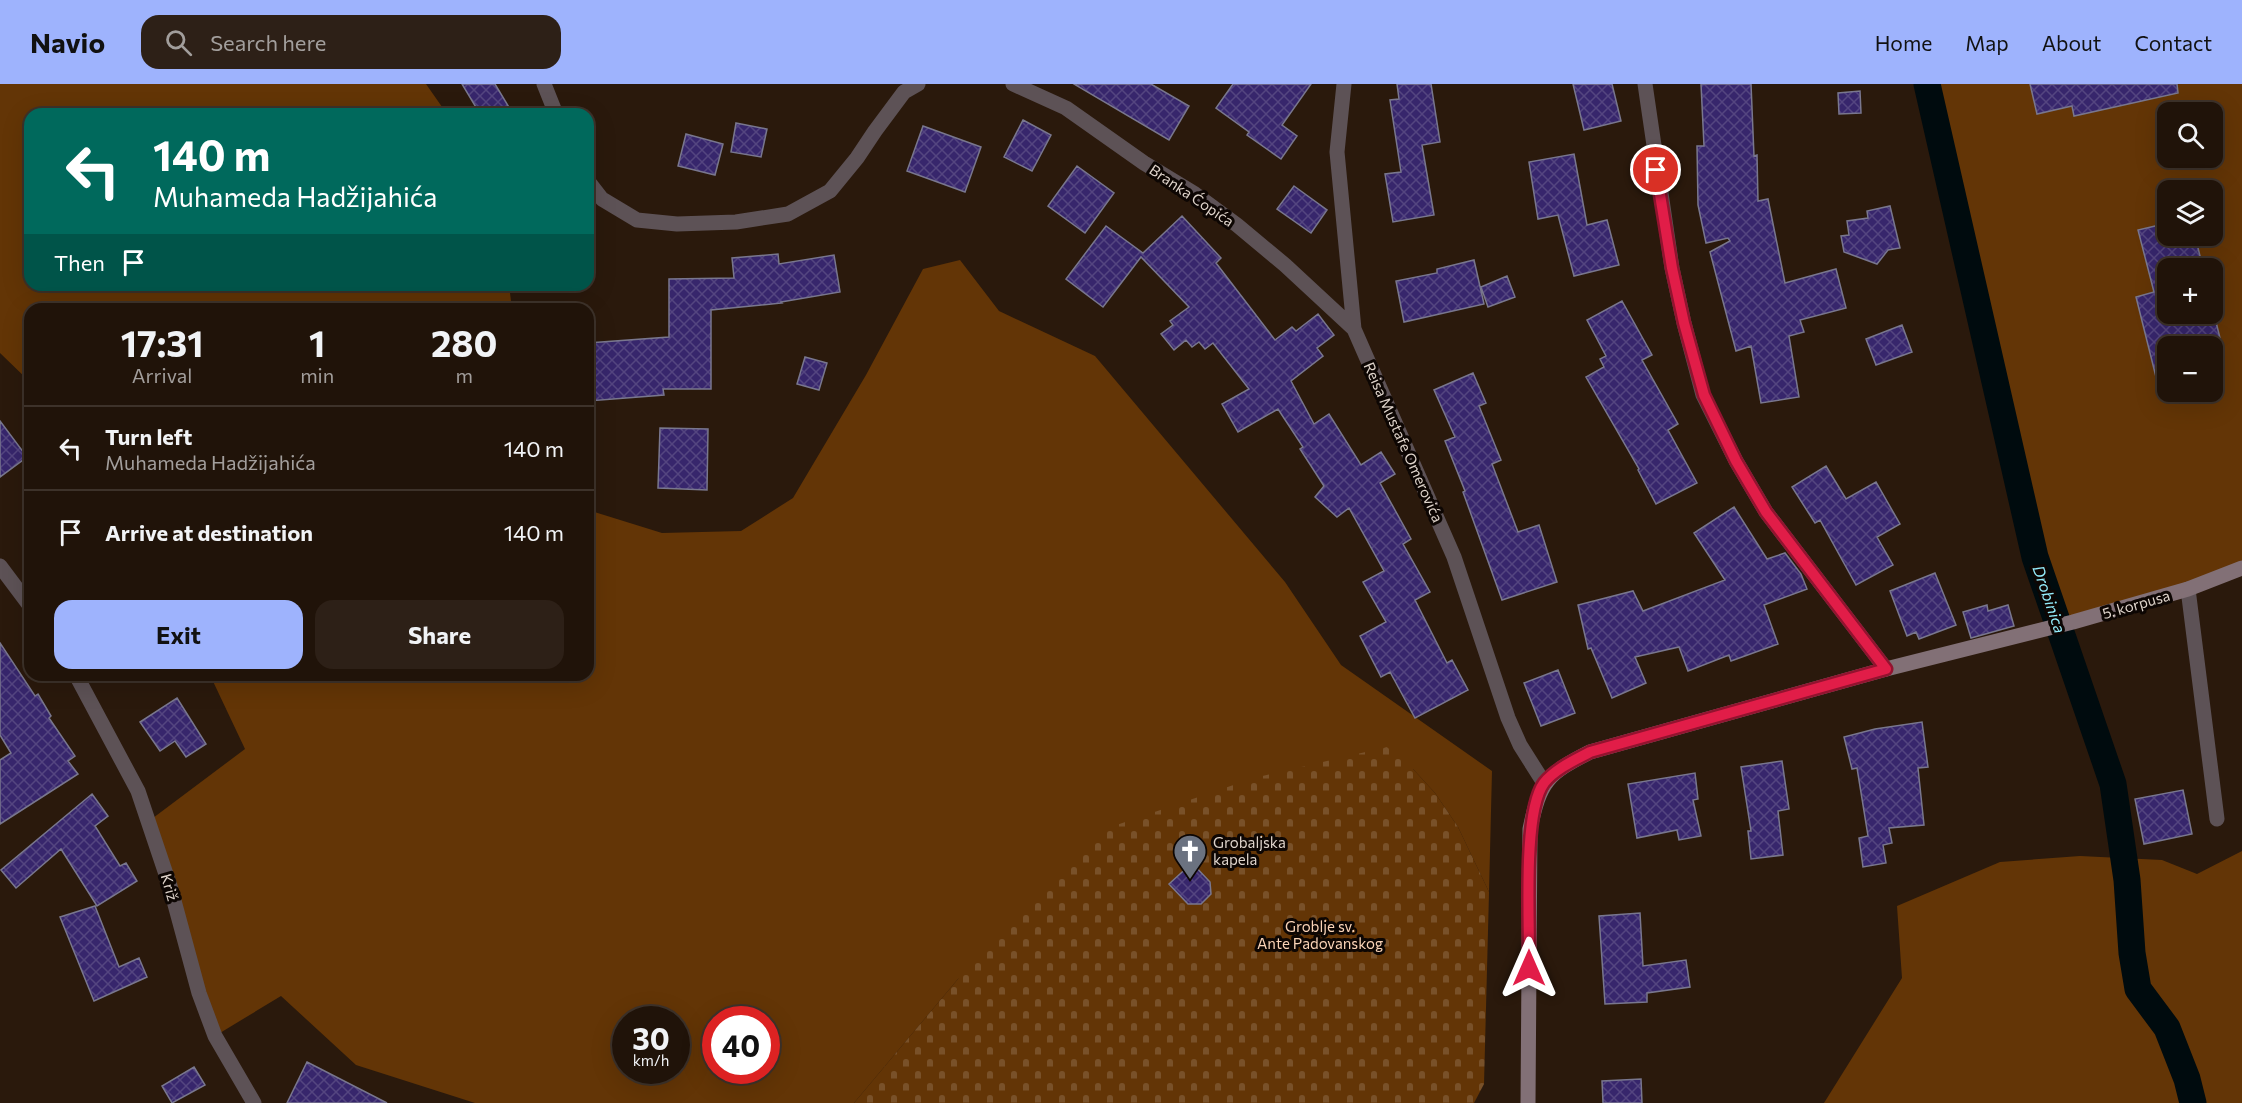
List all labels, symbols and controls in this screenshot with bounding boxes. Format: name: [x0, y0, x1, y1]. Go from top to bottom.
search box: [141, 15, 561, 69]
text: Navio: [30, 25, 105, 59]
icon: search: [162, 26, 195, 59]
text: Search here: [210, 29, 326, 56]
text: Home: [1875, 30, 1932, 55]
text: Map: [1965, 30, 2009, 55]
text: About: [2042, 30, 2101, 55]
text: Contact: [2134, 30, 2212, 55]
map controls: [2157, 102, 2223, 402]
button: search: [2157, 102, 2223, 168]
text: 140 m: [153, 128, 270, 180]
icon: left: [54, 132, 132, 210]
pin: [1630, 144, 1681, 195]
icon: arrive: [1639, 153, 1672, 186]
street label: Branka Ćopića: [1146, 159, 1238, 230]
text: Muhameda Hadžijahića: [153, 180, 437, 213]
button: layers: [2157, 180, 2223, 246]
icon: arrive: [117, 246, 150, 279]
text: Then: [54, 249, 105, 276]
button: +: [2157, 258, 2223, 324]
text: 17:31: [121, 320, 204, 364]
text: 1: [309, 320, 325, 364]
text: 280: [431, 320, 497, 364]
button: −: [2157, 336, 2223, 402]
street label: Reisa Mustafe Omerovića: [1361, 359, 1447, 525]
text: Arrival: [132, 363, 192, 387]
text: min: [300, 363, 334, 387]
text: m: [455, 363, 473, 387]
text: Turn left: [105, 423, 192, 450]
icon: left: [54, 432, 87, 465]
text: 140 m: [504, 435, 564, 462]
text: Muhameda Hadžijahića: [105, 450, 316, 474]
icon: arrive: [54, 516, 87, 549]
text: Arrive at destination: [105, 519, 313, 546]
text: 140 m: [504, 519, 564, 546]
water label: Drobinica: [2030, 563, 2070, 635]
street label: 5. korpusa: [2100, 586, 2172, 622]
button: Exit: [54, 600, 303, 669]
button: Share: [315, 600, 564, 669]
church icon: Grobaljska kapela: [1172, 833, 1208, 880]
place label: Grobaljska kapela: [1213, 833, 1286, 868]
street label: Križ: [158, 871, 182, 903]
park label: Groblje sv. Ante Padovanskog: [1257, 917, 1383, 952]
position arrow: [1497, 936, 1561, 1000]
speed limit sign: 40: [702, 1006, 780, 1084]
text: 30: [632, 1019, 670, 1056]
text: km/h: [633, 1051, 669, 1069]

